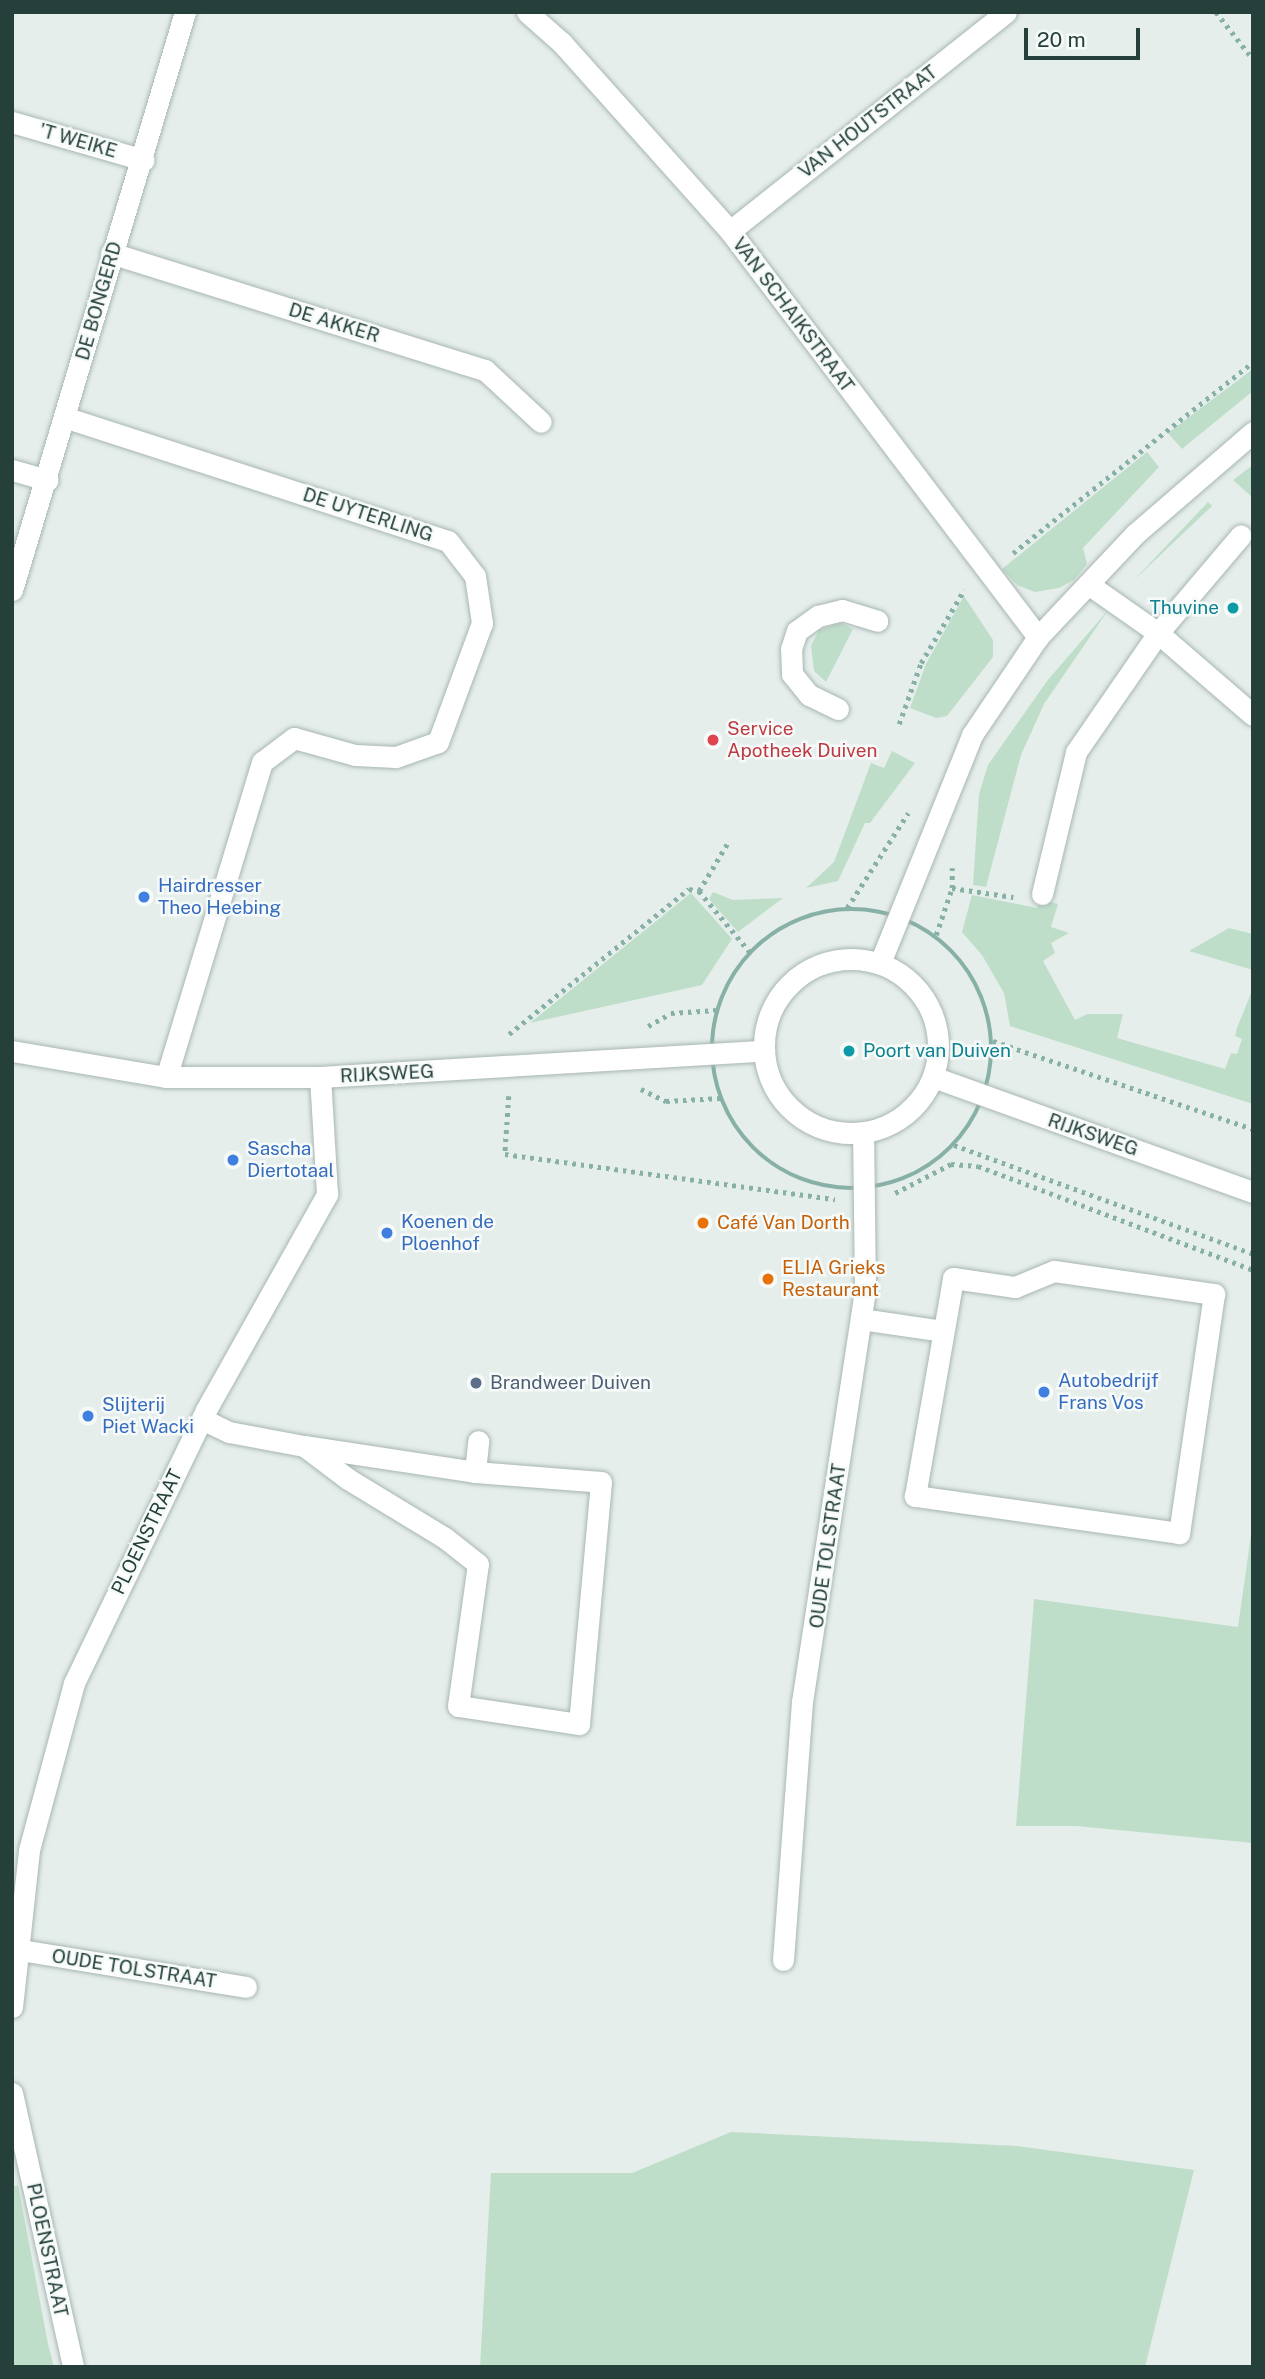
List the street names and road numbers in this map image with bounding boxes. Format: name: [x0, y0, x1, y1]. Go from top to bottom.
street label: VAN HOUTSTRAAT: [794, 61, 942, 183]
street label: 'T WEIKE: [36, 119, 120, 163]
street label: VAN SCHAIKSTRAAT: [727, 233, 859, 397]
street label: DE BONGERD: [71, 239, 127, 363]
street label: DE AKKER: [286, 298, 382, 348]
street label: DE UYTERLING: [300, 483, 436, 547]
street label: RIJKSWEG: [339, 1060, 435, 1088]
street label: RIJKSWEG: [1045, 1109, 1141, 1161]
street label: OUDE TOLSTRAAT: [805, 1462, 851, 1630]
street label: PLOENSTRAAT: [107, 1466, 187, 1598]
street label: OUDE TOLSTRAAT: [50, 1945, 218, 1993]
street label: PLOENSTRAAT: [22, 2181, 72, 2319]

